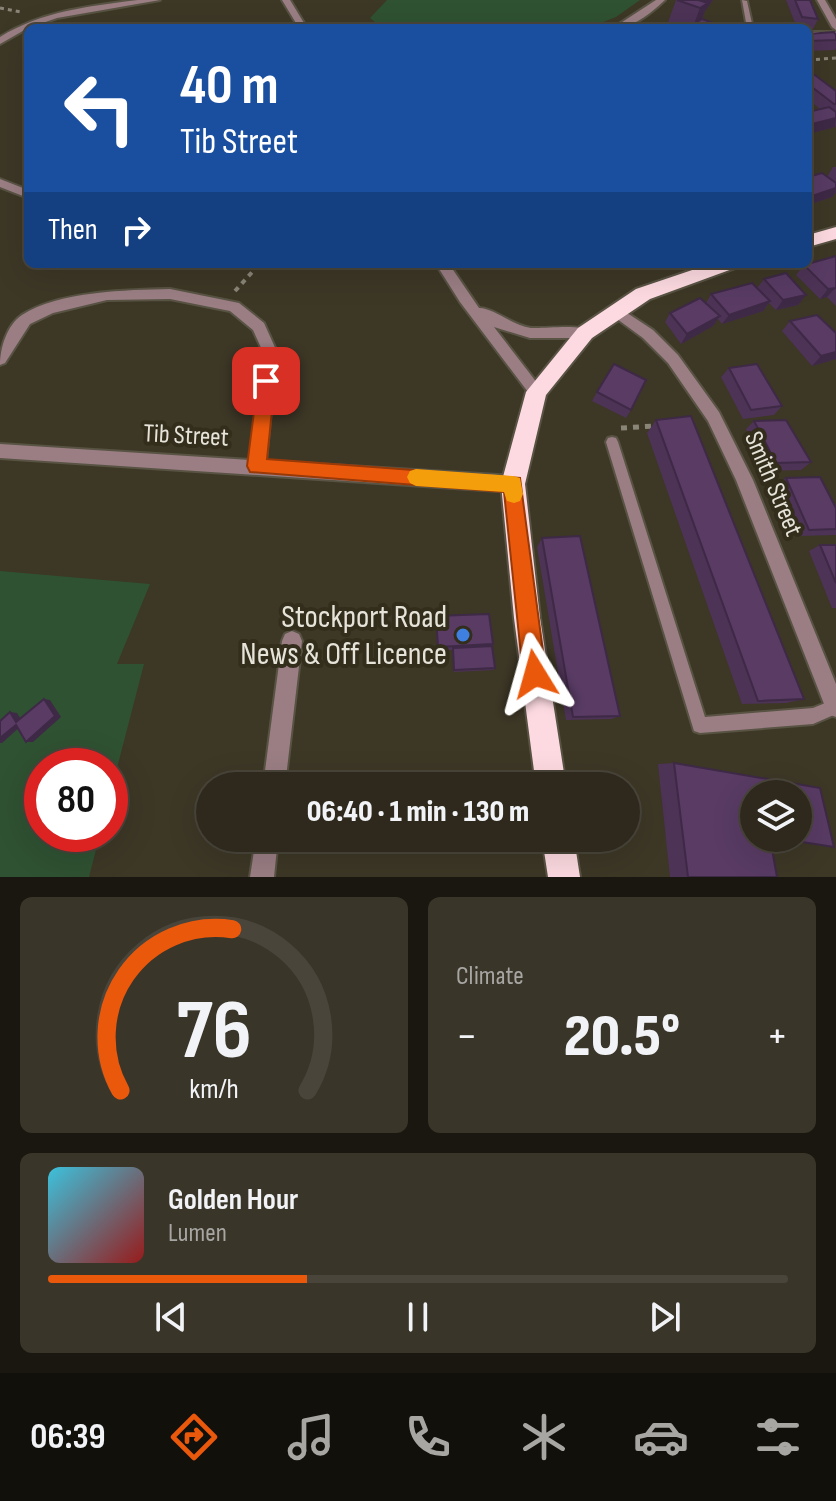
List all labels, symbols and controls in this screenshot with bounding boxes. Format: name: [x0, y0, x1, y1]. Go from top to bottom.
text: 40 m: [180, 53, 279, 120]
icon: left: [48, 56, 152, 160]
text: Tib Street: [180, 121, 298, 164]
icon: right: [114, 208, 158, 252]
text: Then: [48, 212, 98, 248]
pin: [232, 347, 300, 415]
icon: arrive: [244, 359, 288, 403]
street label: Tib Street: [143, 418, 229, 454]
street label: Smith Street: [737, 427, 809, 541]
place label: Stockport Road News & Off Licence: [240, 598, 447, 674]
marker: Stockport Road News & Off Licence: [454, 626, 472, 644]
position arrow: [493, 632, 577, 716]
speed limit sign: 80: [24, 748, 128, 852]
map controls: [740, 780, 812, 852]
button: layers: [740, 780, 812, 852]
text: 06:40 · 1 min · 130 m: [307, 794, 529, 830]
text: Climate: [456, 961, 524, 992]
text: 76: [176, 982, 252, 1082]
text: 20.5°: [564, 1001, 680, 1073]
text: −: [456, 1010, 478, 1063]
text: +: [766, 1010, 788, 1063]
text: km/h: [189, 1072, 239, 1107]
text: Golden Hour: [168, 1182, 298, 1218]
text: Lumen: [168, 1218, 227, 1249]
icon: previous: [149, 1295, 193, 1339]
icon: pause: [396, 1295, 440, 1339]
icon: next: [643, 1295, 687, 1339]
icon: directions: [166, 1409, 222, 1465]
icon: music: [283, 1409, 339, 1465]
icon: phone: [400, 1409, 456, 1465]
icon: climate: [516, 1409, 572, 1465]
icon: car: [633, 1409, 689, 1465]
icon: filters: [750, 1409, 806, 1465]
text: 06:39: [30, 1416, 106, 1459]

